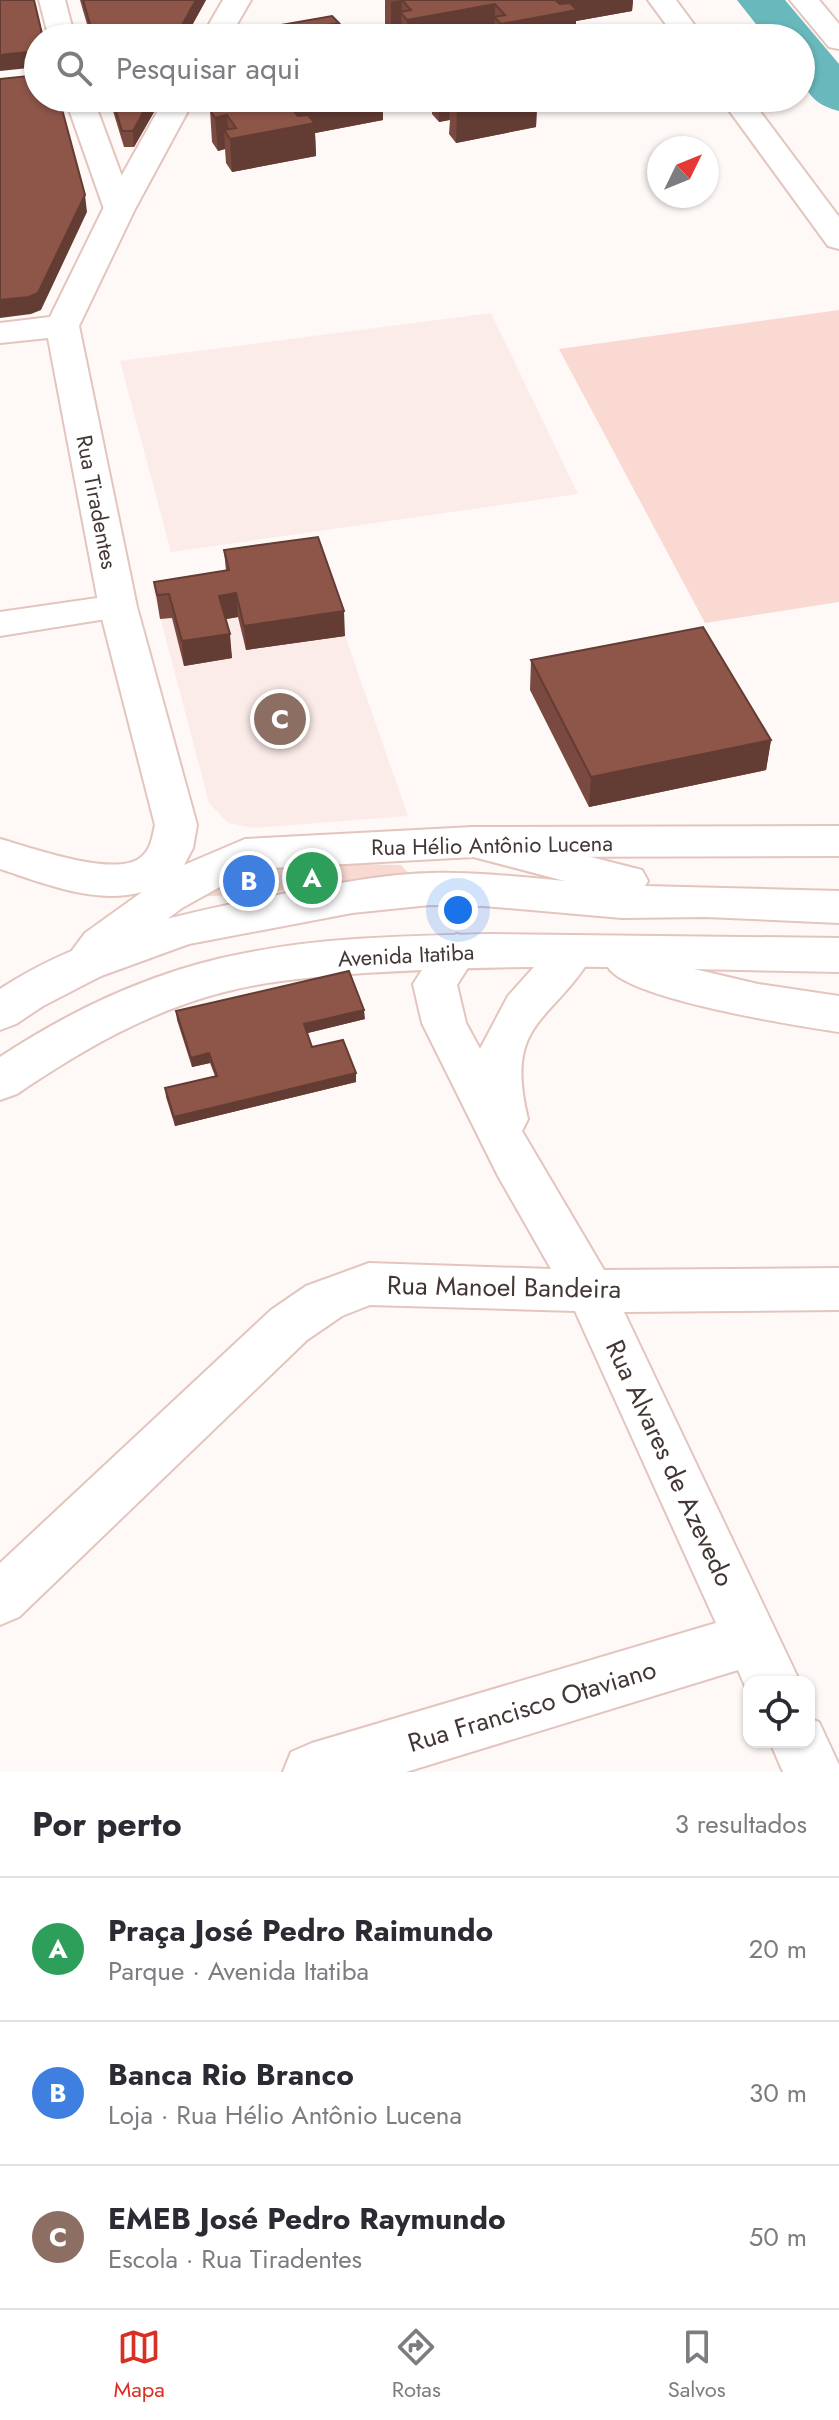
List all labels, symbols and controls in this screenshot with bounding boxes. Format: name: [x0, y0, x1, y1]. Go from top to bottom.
search box: [24, 24, 815, 112]
icon: search: [52, 46, 96, 90]
text: Pesquisar aqui: [116, 47, 301, 90]
north arrow: [647, 136, 719, 208]
street label: Rua Tiradentes: [68, 432, 126, 572]
pin: C: [254, 689, 306, 749]
street label: Rua Hélio Antônio Lucena: [371, 827, 613, 863]
pin: A: [286, 848, 338, 908]
pin: B: [223, 851, 275, 911]
your location: [438, 890, 478, 930]
street label: Avenida Itatiba: [337, 935, 475, 975]
street label: Rua Manoel Bandeira: [387, 1266, 621, 1308]
street label: Rua Alvares de Azevedo: [596, 1333, 744, 1593]
street label: Rua Francisco Otaviano: [403, 1650, 661, 1762]
map controls: [743, 1676, 815, 1748]
button: locate: [743, 1676, 815, 1748]
text: Por perto: [32, 1800, 182, 1849]
text: 3 resultados: [675, 1805, 807, 1843]
text: Praça José Pedro Raimundo: [108, 1909, 493, 1952]
text: A: [48, 1930, 68, 1968]
text: 20 m: [749, 1930, 807, 1968]
text: Parque · Avenida Itatiba: [108, 1952, 369, 1990]
text: Banca Rio Branco: [108, 2053, 354, 2096]
text: B: [49, 2074, 67, 2112]
text: 30 m: [749, 2074, 807, 2112]
text: Loja · Rua Hélio Antônio Lucena: [108, 2096, 462, 2134]
text: EMEB José Pedro Raymundo: [108, 2197, 506, 2240]
text: C: [49, 2218, 67, 2256]
text: 50 m: [749, 2218, 807, 2256]
text: Escola · Rua Tiradentes: [108, 2240, 362, 2278]
tab: Mapa: [113, 2325, 165, 2405]
tab: Rotas: [392, 2325, 441, 2405]
tab: Salvos: [668, 2325, 726, 2405]

